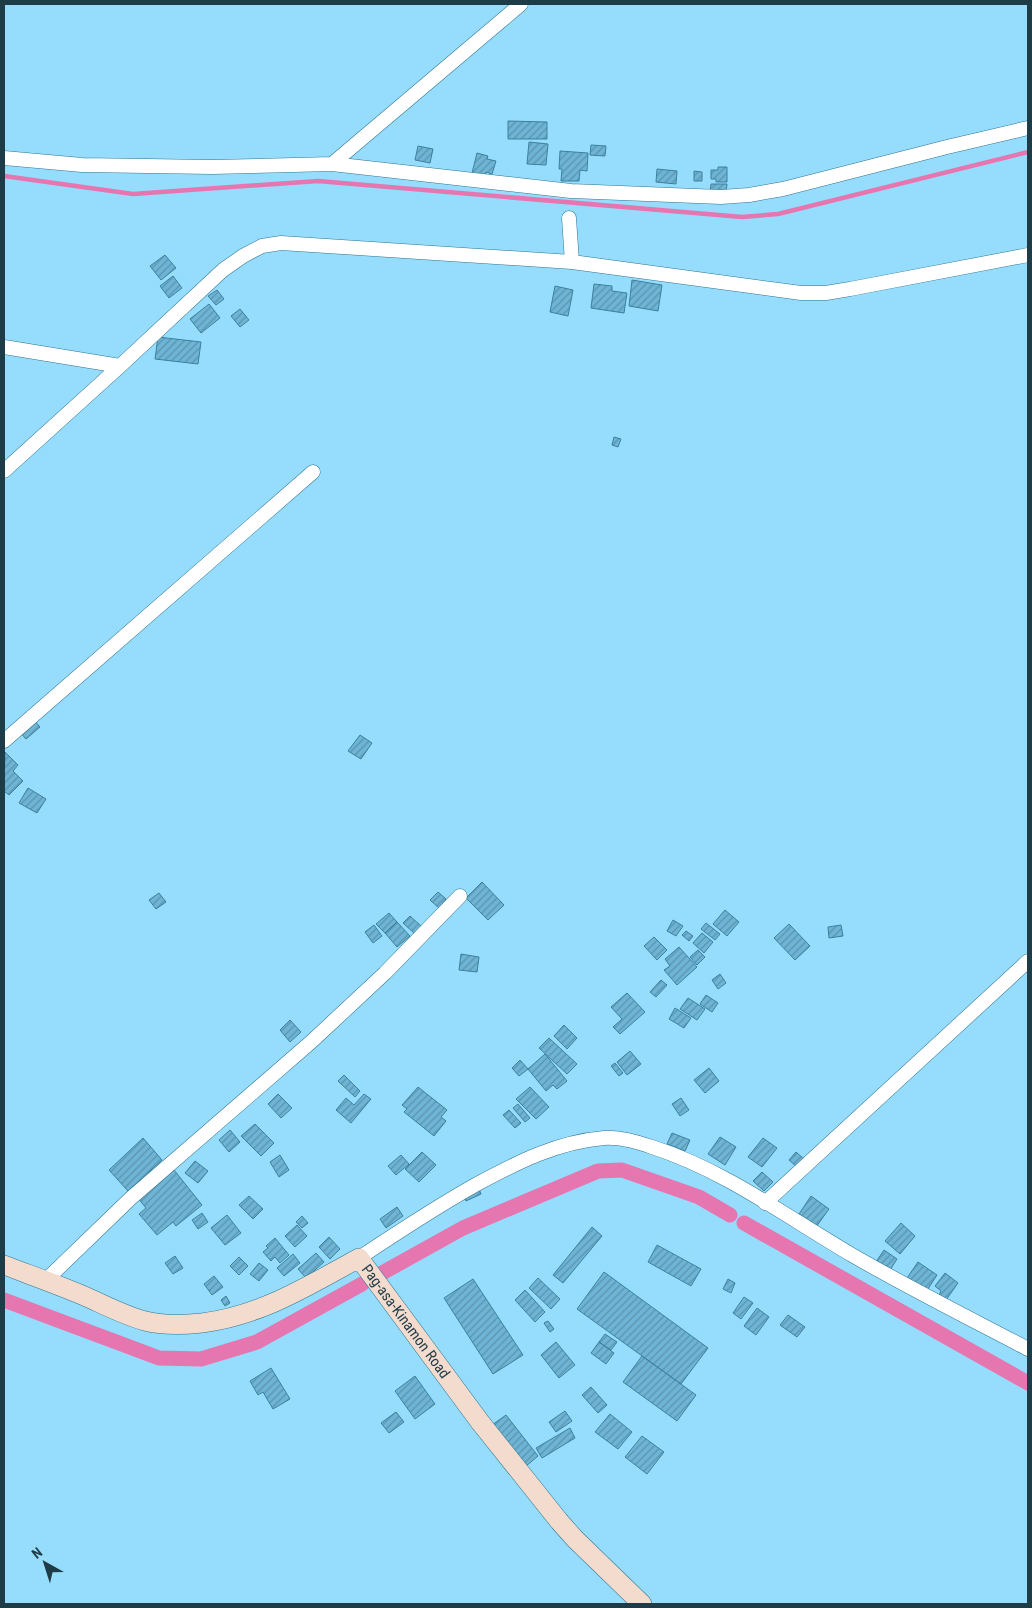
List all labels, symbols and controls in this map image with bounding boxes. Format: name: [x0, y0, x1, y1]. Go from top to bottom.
street label: Pag-asa-Kinamon Road: [358, 1261, 454, 1382]
north arrow: [20, 1538, 70, 1588]
text: N: [28, 1544, 45, 1562]

